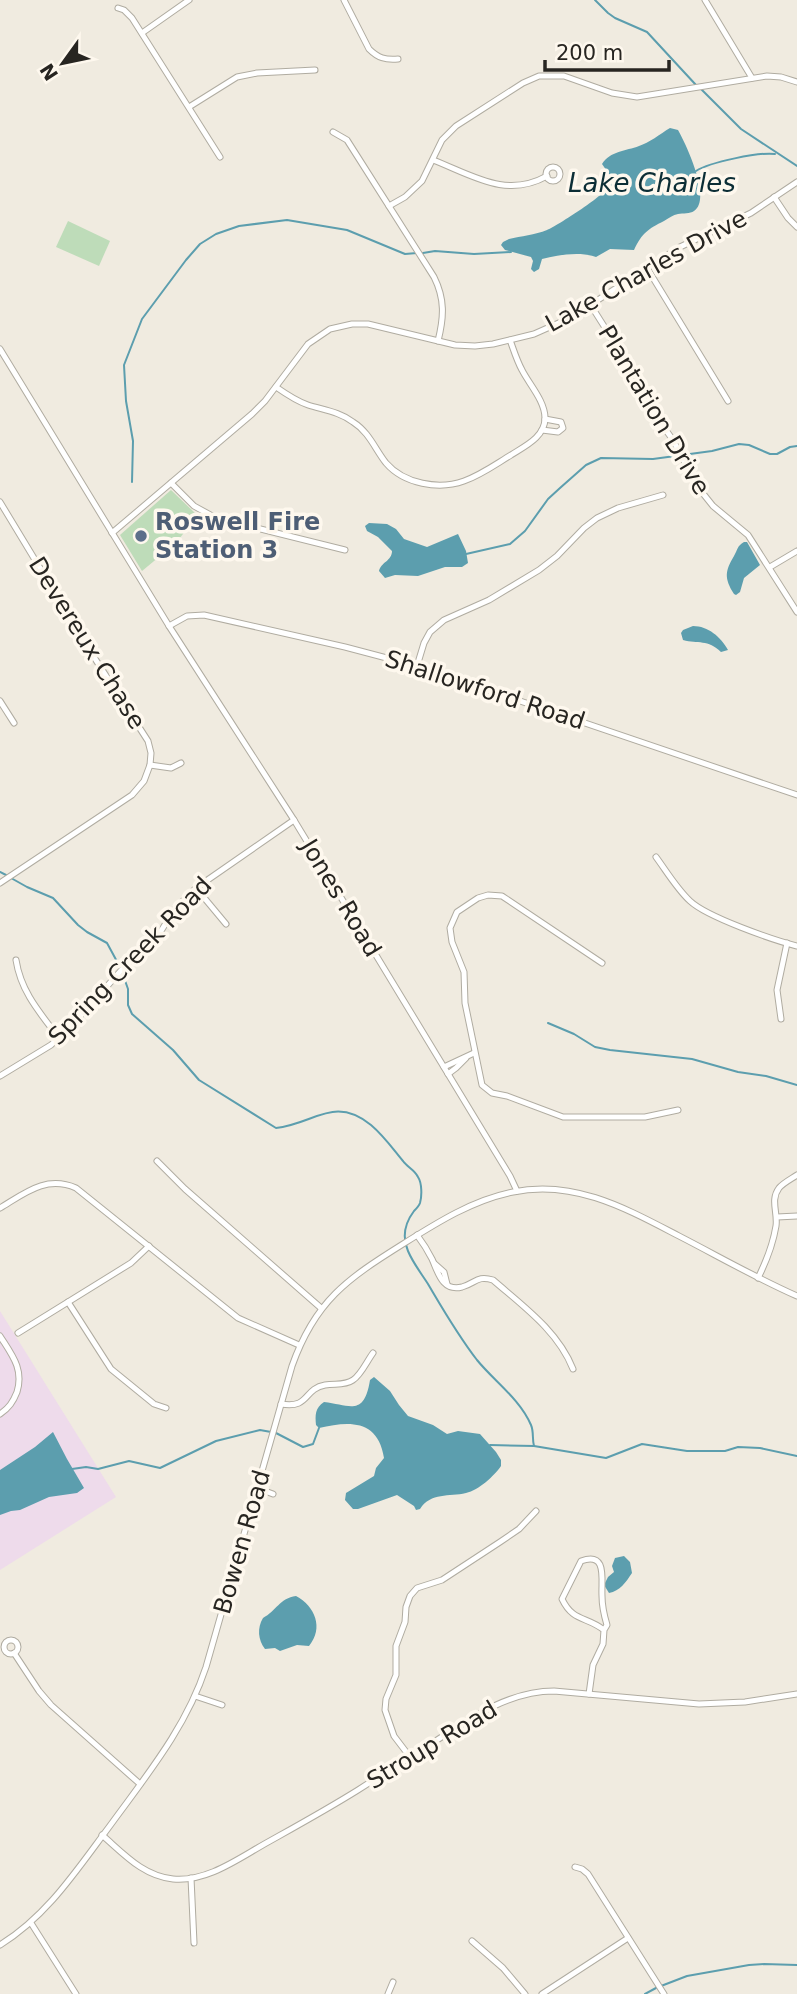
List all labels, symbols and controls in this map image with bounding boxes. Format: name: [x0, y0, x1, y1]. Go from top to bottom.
north arrow: [28, 28, 98, 98]
scale bar: [545, 28, 669, 72]
text: 200 m: [556, 41, 623, 65]
text: N: [35, 60, 62, 85]
water label: Lake Charles: [568, 168, 736, 198]
street label: Lake Charles Drive: [541, 204, 751, 338]
street label: Plantation Drive: [592, 320, 716, 500]
place label: Roswell Fire Station 3: [155, 508, 320, 564]
marker: Roswell Fire Station 3: [133, 528, 149, 544]
street label: Devereux Chase: [23, 552, 151, 734]
street label: Shallowford Road: [382, 644, 588, 736]
street label: Jones Road: [294, 832, 387, 962]
street label: Spring Creek Road: [43, 871, 217, 1051]
street label: Bowen Road: [208, 1467, 276, 1617]
street label: Stroup Road: [362, 1695, 502, 1795]

